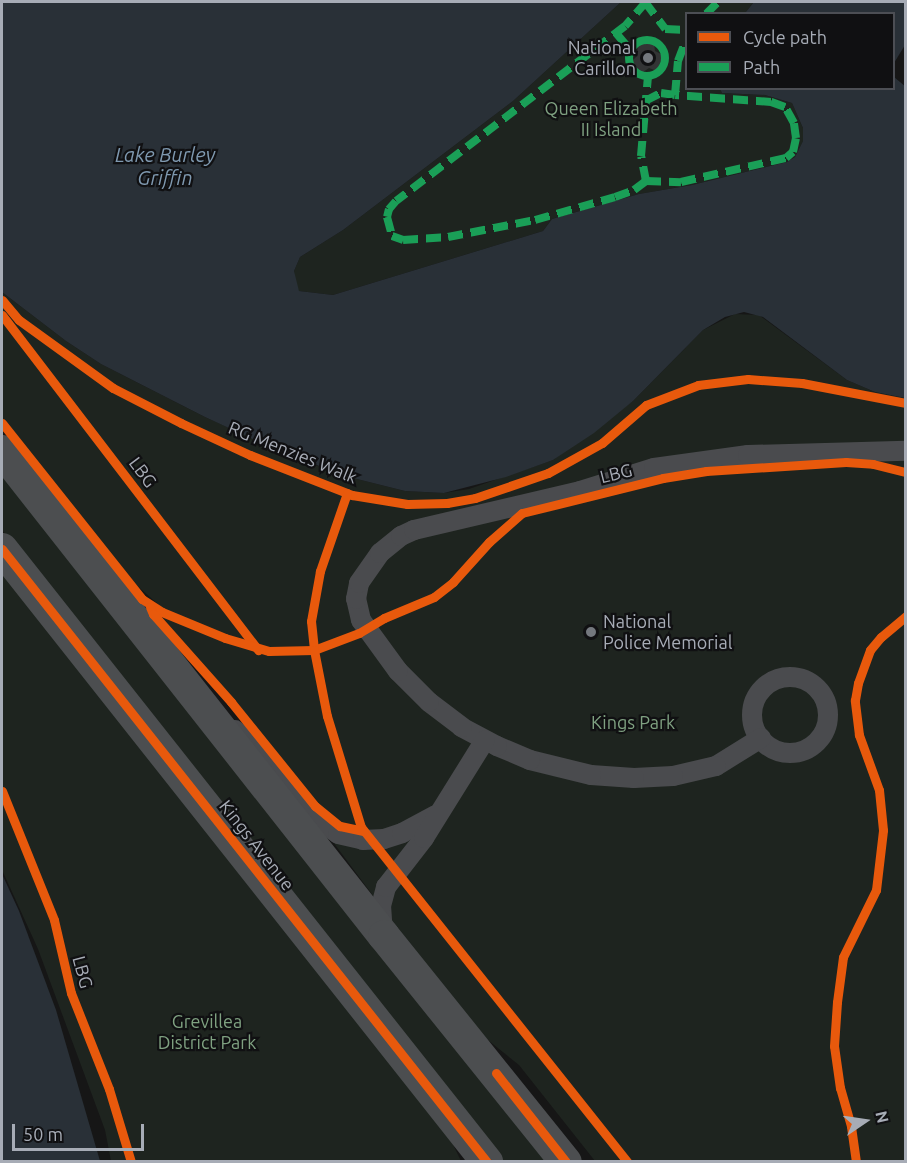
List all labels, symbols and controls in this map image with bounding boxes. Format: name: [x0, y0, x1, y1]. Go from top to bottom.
legend: [685, 12, 895, 90]
text: Cycle path: [743, 27, 827, 47]
place label: National Carillon: [568, 37, 636, 80]
marker: National Carillon: [641, 51, 655, 65]
text: Path: [743, 57, 780, 77]
park label: Queen Elizabeth II Island: [544, 98, 678, 140]
water label: Lake Burley Griffin: [115, 142, 215, 189]
street label: RG Menzies Walk: [226, 416, 360, 488]
street label: LBG: [125, 453, 161, 491]
street label: LBG: [598, 459, 634, 487]
place label: National Police Memorial: [603, 611, 732, 654]
marker: National Police Memorial: [584, 625, 598, 639]
park label: Kings Park: [591, 711, 675, 733]
street label: Kings Avenue: [215, 795, 299, 895]
street label: LBG: [68, 953, 98, 991]
park label: Grevillea District Park: [158, 1011, 256, 1054]
north arrow: [835, 1091, 895, 1151]
text: N: [872, 1109, 893, 1125]
scale bar: [15, 1112, 147, 1150]
text: 50 m: [23, 1124, 63, 1144]

